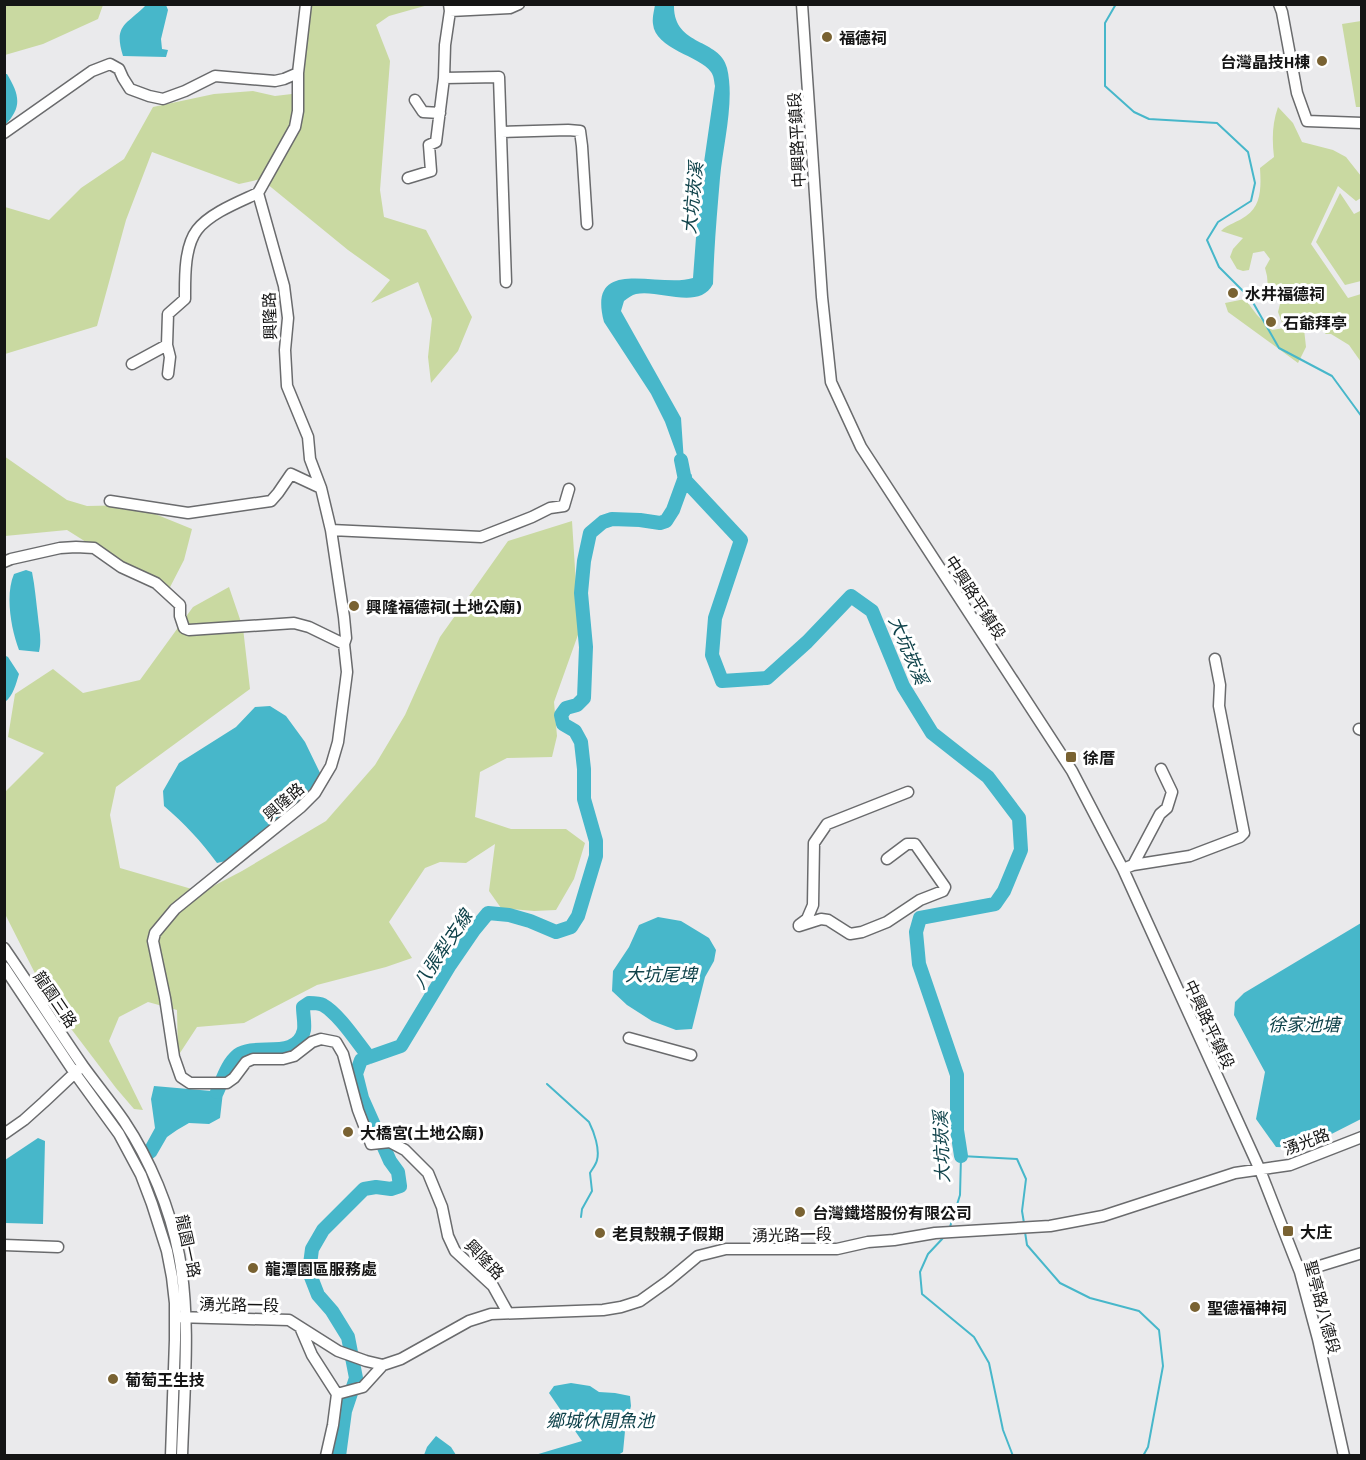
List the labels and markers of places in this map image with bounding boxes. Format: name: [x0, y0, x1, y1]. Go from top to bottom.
place label: 福德祠: [839, 28, 887, 47]
marker: 福德祠: [820, 30, 834, 44]
place label: 台灣晶技H棟: [1220, 52, 1310, 71]
marker: 台灣晶技H棟: [1315, 54, 1329, 68]
place label: 水井福德祠: [1245, 284, 1325, 303]
marker: 水井福德祠: [1226, 286, 1240, 300]
place label: 石爺拜亭: [1283, 313, 1347, 332]
marker: 石爺拜亭: [1264, 315, 1278, 329]
place label: 興隆福德祠(土地公廟): [366, 597, 522, 616]
marker: 興隆福德祠(土地公廟): [347, 599, 361, 613]
place label: 徐厝: [1083, 748, 1115, 767]
marker: 徐厝: [1064, 750, 1078, 764]
place label: 大橋宮(土地公廟): [360, 1123, 484, 1142]
marker: 大橋宮(土地公廟): [341, 1125, 355, 1139]
place label: 台灣鐵塔股份有限公司: [812, 1203, 972, 1222]
marker: 台灣鐵塔股份有限公司: [793, 1205, 807, 1219]
place label: 大庄: [1300, 1222, 1332, 1241]
place label: 老貝殼親子假期: [612, 1224, 724, 1243]
marker: 大庄: [1281, 1224, 1295, 1238]
marker: 老貝殼親子假期: [593, 1226, 607, 1240]
place label: 龍潭園區服務處: [265, 1259, 377, 1278]
marker: 龍潭園區服務處: [246, 1261, 260, 1275]
place label: 聖德福神祠: [1207, 1298, 1287, 1317]
marker: 聖德福神祠: [1188, 1300, 1202, 1314]
place label: 葡萄王生技: [125, 1370, 205, 1389]
marker: 葡萄王生技: [106, 1372, 120, 1386]

